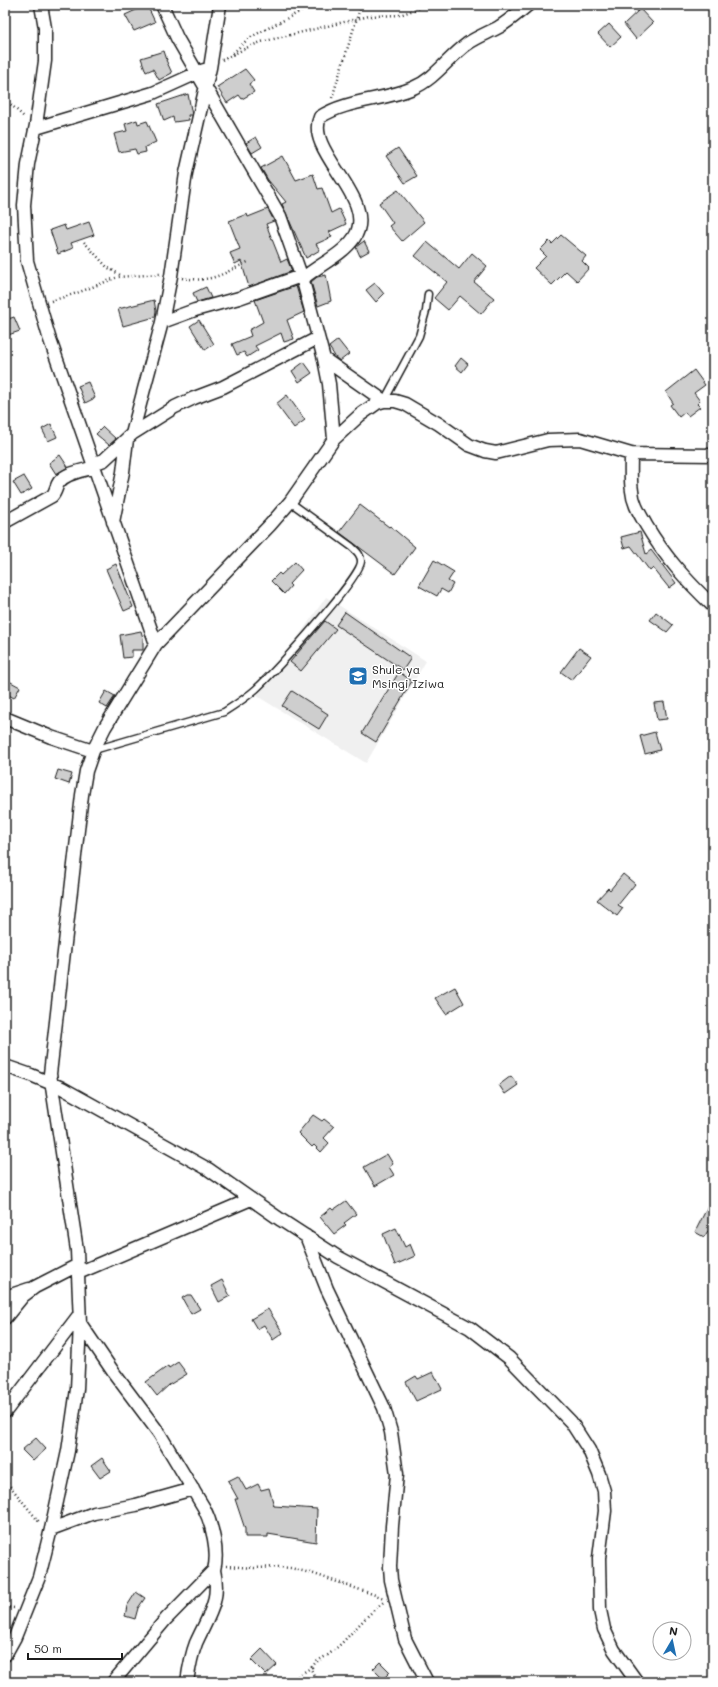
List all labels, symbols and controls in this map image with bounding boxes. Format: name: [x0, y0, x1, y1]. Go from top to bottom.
place label: Shule ya Msingi Iziwa: [372, 661, 445, 691]
school or university icon: Shule ya Msingi Iziwa: [347, 665, 369, 687]
north arrow: [652, 1621, 692, 1661]
text: N: [668, 1623, 679, 1639]
scale bar: [28, 1635, 122, 1661]
text: 50 m: [34, 1640, 62, 1656]

